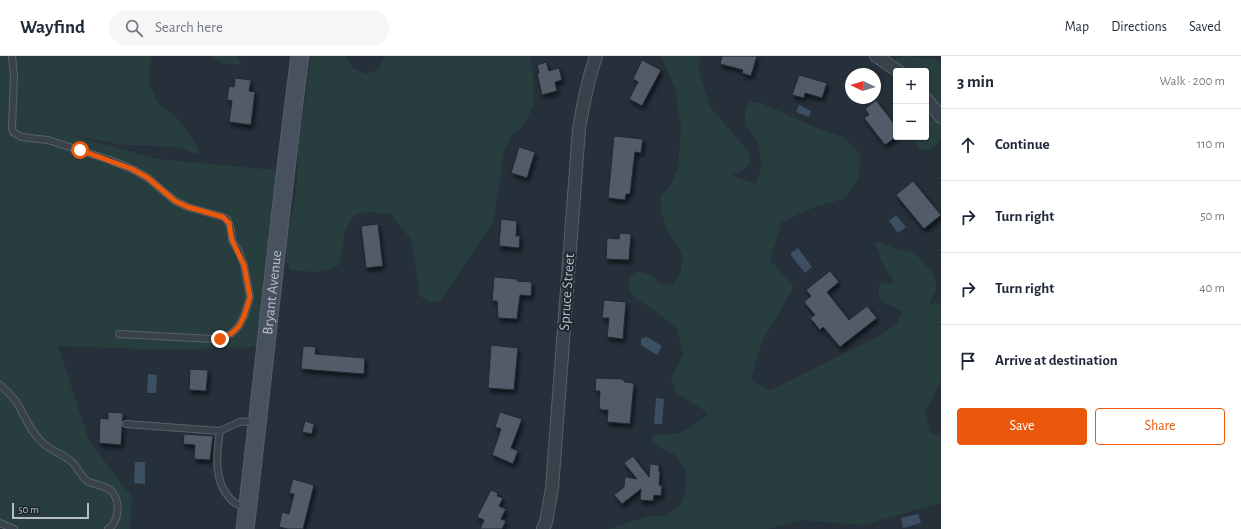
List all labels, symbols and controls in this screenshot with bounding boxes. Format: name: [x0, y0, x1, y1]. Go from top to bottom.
search box: [109, 10, 389, 46]
icon: search: [123, 17, 145, 39]
text: Wayfind: [20, 18, 85, 37]
text: Search here: [155, 20, 223, 35]
text: Map: [1065, 20, 1089, 34]
text: Directions: [1111, 20, 1167, 34]
text: Saved: [1189, 20, 1221, 34]
north arrow: [845, 68, 881, 104]
map controls: [893, 68, 929, 140]
button: +: [893, 68, 929, 104]
text: 3 min: [957, 73, 994, 90]
text: Walk · 200 m: [1159, 75, 1225, 88]
button: −: [893, 104, 929, 140]
icon: ahead: [957, 134, 979, 156]
text: Continue: [995, 137, 1050, 152]
text: 110 m: [1197, 138, 1225, 151]
route start: [71, 141, 89, 159]
icon: right: [957, 206, 979, 228]
text: Turn right: [995, 209, 1054, 224]
text: 50 m: [1200, 210, 1225, 223]
street label: Bryant Avenue: [260, 249, 284, 335]
street label: Spruce Street: [557, 253, 577, 331]
icon: right: [957, 278, 979, 300]
text: Turn right: [995, 281, 1054, 296]
text: 40 m: [1199, 282, 1225, 295]
route end: [211, 330, 229, 348]
icon: arrive: [957, 350, 979, 372]
text: Arrive at destination: [995, 353, 1118, 368]
button: Save: [957, 408, 1087, 445]
button: Share: [1095, 408, 1225, 445]
scale bar: [12, 501, 89, 520]
text: 50 m: [18, 504, 39, 515]

